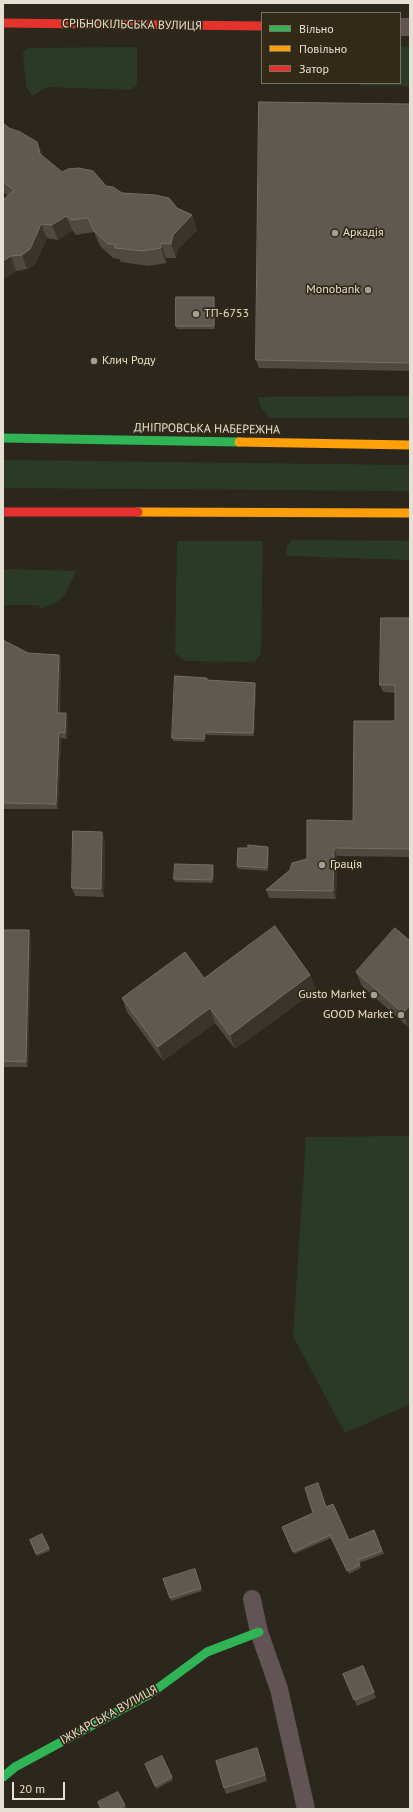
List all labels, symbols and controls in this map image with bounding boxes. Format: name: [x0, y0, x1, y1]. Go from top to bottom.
legend: [261, 12, 401, 84]
street label: СРІБНОКІЛЬСЬКА ВУЛИЦЯ: [62, 17, 202, 33]
text: Вільно: [299, 21, 334, 36]
text: Повільно: [299, 41, 347, 56]
text: Затор: [299, 61, 329, 76]
place label: Аркадія: [343, 226, 384, 240]
marker: Аркадія: [330, 228, 340, 238]
place label: Monobank: [306, 283, 360, 297]
marker: Monobank: [363, 285, 373, 295]
place label: ТП-6753: [204, 307, 249, 321]
marker: ТП-6753: [191, 309, 201, 319]
place label: Клич Роду: [102, 354, 156, 368]
marker: Клич Роду: [89, 356, 99, 366]
street label: ДНІПРОВСЬКА НАБЕРЕЖНА: [134, 421, 280, 437]
place label: Грація: [330, 858, 362, 872]
marker: Грація: [317, 860, 327, 870]
place label: Gusto Market: [298, 988, 366, 1002]
marker: Gusto Market: [369, 990, 379, 1000]
place label: GOOD Market: [323, 1008, 393, 1022]
marker: GOOD Market: [396, 1010, 406, 1020]
street label: ІЖКАРСЬКА ВУЛИЦЯ: [58, 1682, 160, 1748]
scale bar: [14, 1774, 67, 1800]
text: 20 m: [19, 1781, 45, 1796]

